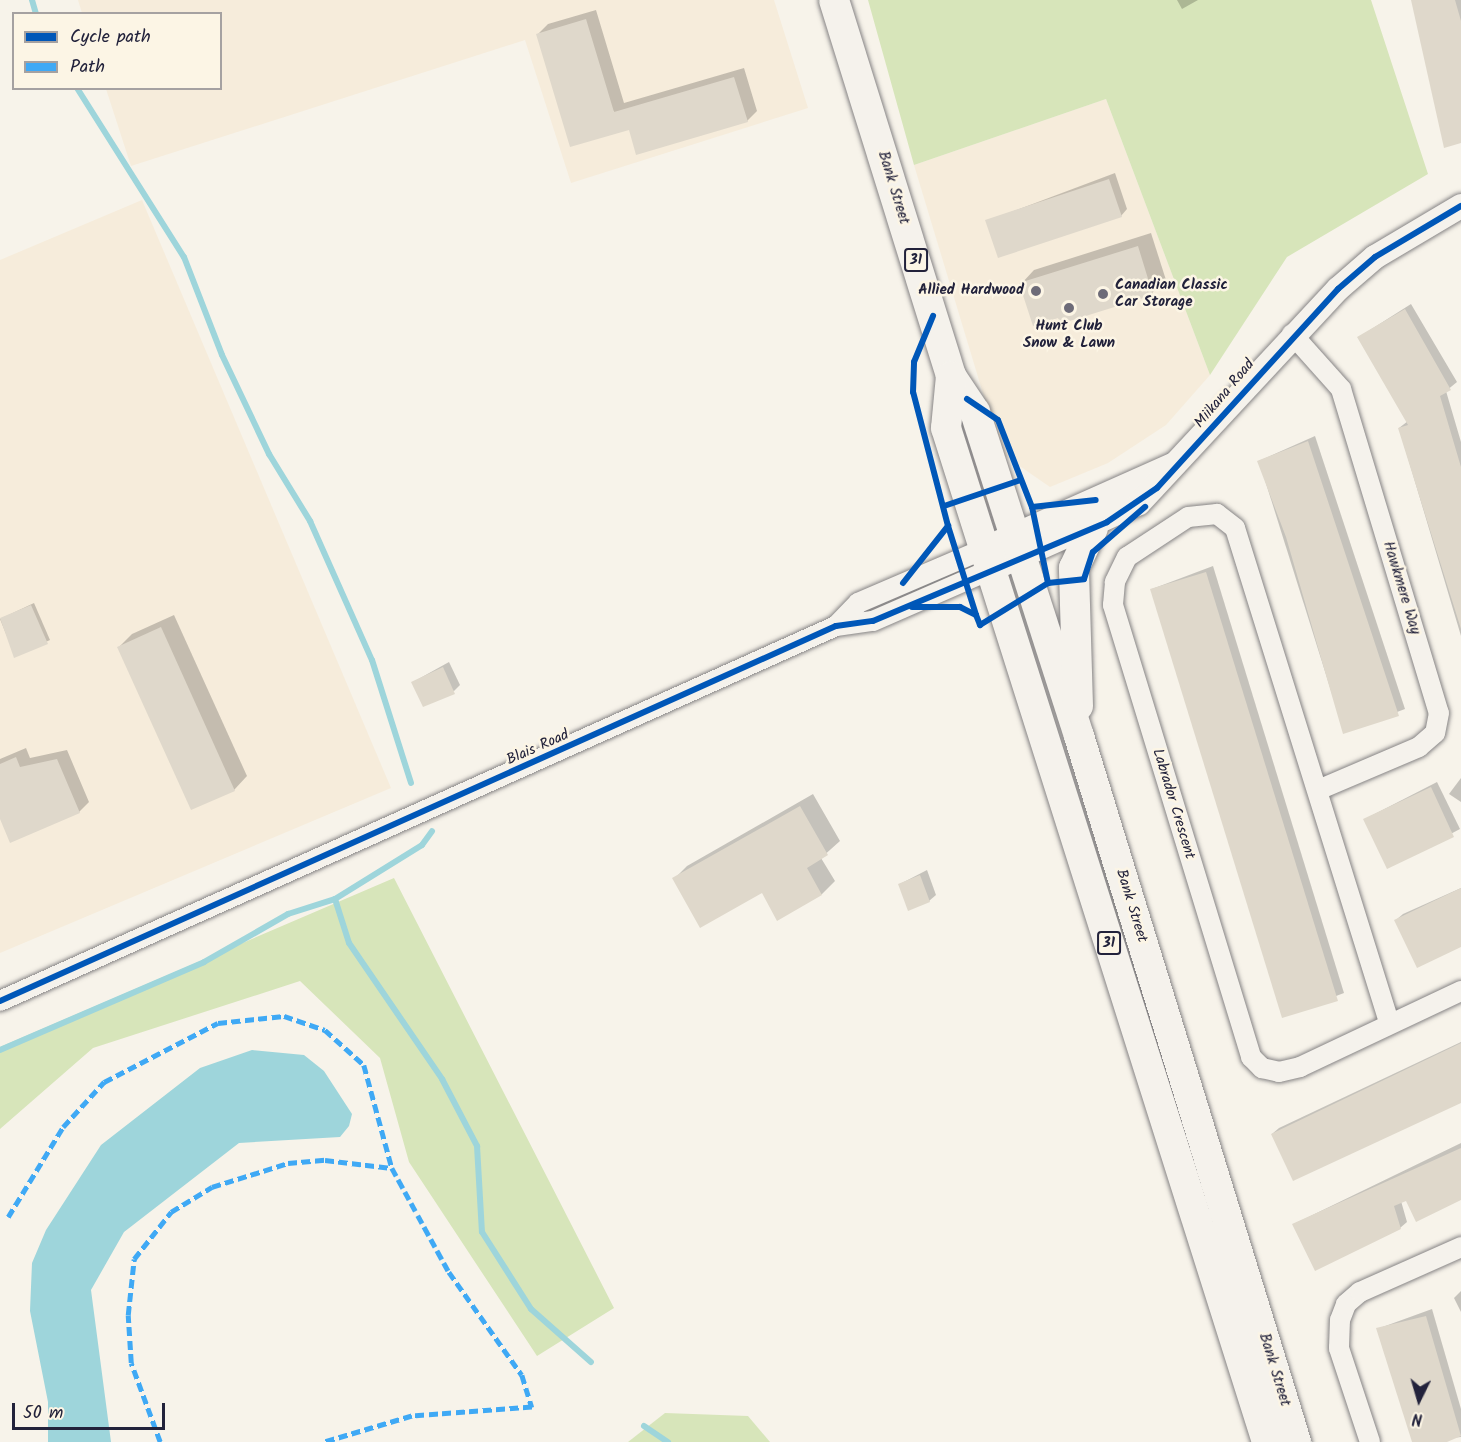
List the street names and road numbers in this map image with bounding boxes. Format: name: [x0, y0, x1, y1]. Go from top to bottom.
street label: Bank Street: [873, 149, 913, 227]
road number: 31: [904, 249, 928, 271]
street label: Miikana Road: [1191, 356, 1259, 432]
street label: Hawkmere Way: [1378, 539, 1424, 637]
street label: Blais Road: [504, 726, 572, 770]
street label: Labrador Crescent: [1148, 747, 1198, 861]
street label: Bank Street: [1111, 867, 1151, 945]
road number: 31: [1097, 932, 1121, 954]
street label: Bank Street: [1254, 1331, 1294, 1409]

